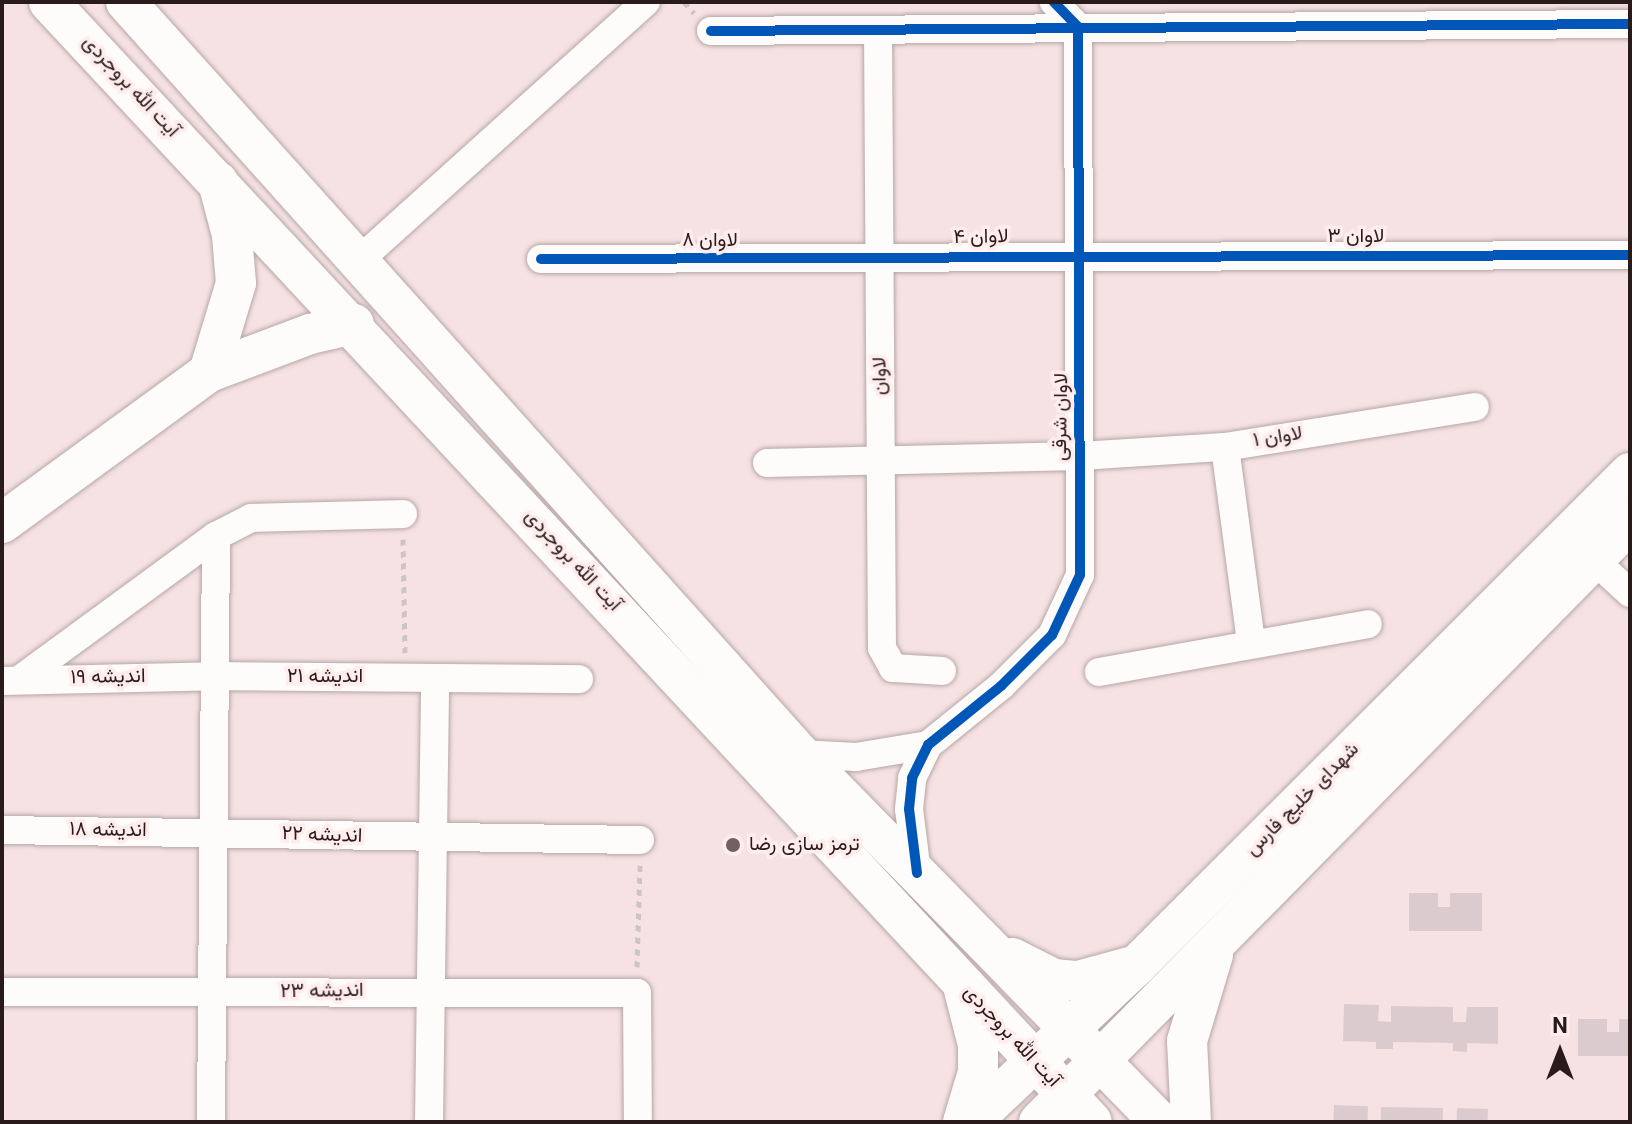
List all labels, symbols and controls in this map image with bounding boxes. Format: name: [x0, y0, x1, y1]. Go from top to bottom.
street label: آیت الله بروجردی: [77, 31, 183, 143]
street label: لاوان ۳: [1328, 225, 1384, 249]
street label: لاوان ۴: [953, 226, 1009, 250]
street label: لاوان ۸: [682, 229, 738, 253]
street label: لاوان: [869, 357, 893, 395]
street label: لاوان شرقی: [1049, 373, 1075, 461]
street label: لاوان ۱: [1252, 422, 1304, 454]
street label: آیت الله بروجردی: [519, 505, 625, 617]
street label: اندیشه ۱۹: [70, 665, 146, 691]
street label: اندیشه ۲۱: [287, 665, 363, 689]
street label: شهدای خلیج فارس: [1241, 738, 1365, 862]
street label: اندیشه ۱۸: [69, 818, 147, 844]
street label: اندیشه ۲۲: [281, 823, 363, 849]
place label: ترمز سازی رضا: [749, 833, 860, 857]
marker: ترمز سازی رضا: [724, 836, 742, 854]
street label: اندیشه ۲۳: [280, 979, 364, 1005]
street label: آیت الله بروجردی: [958, 981, 1064, 1093]
text: N: [1552, 1010, 1568, 1045]
north arrow: [1520, 1012, 1600, 1092]

